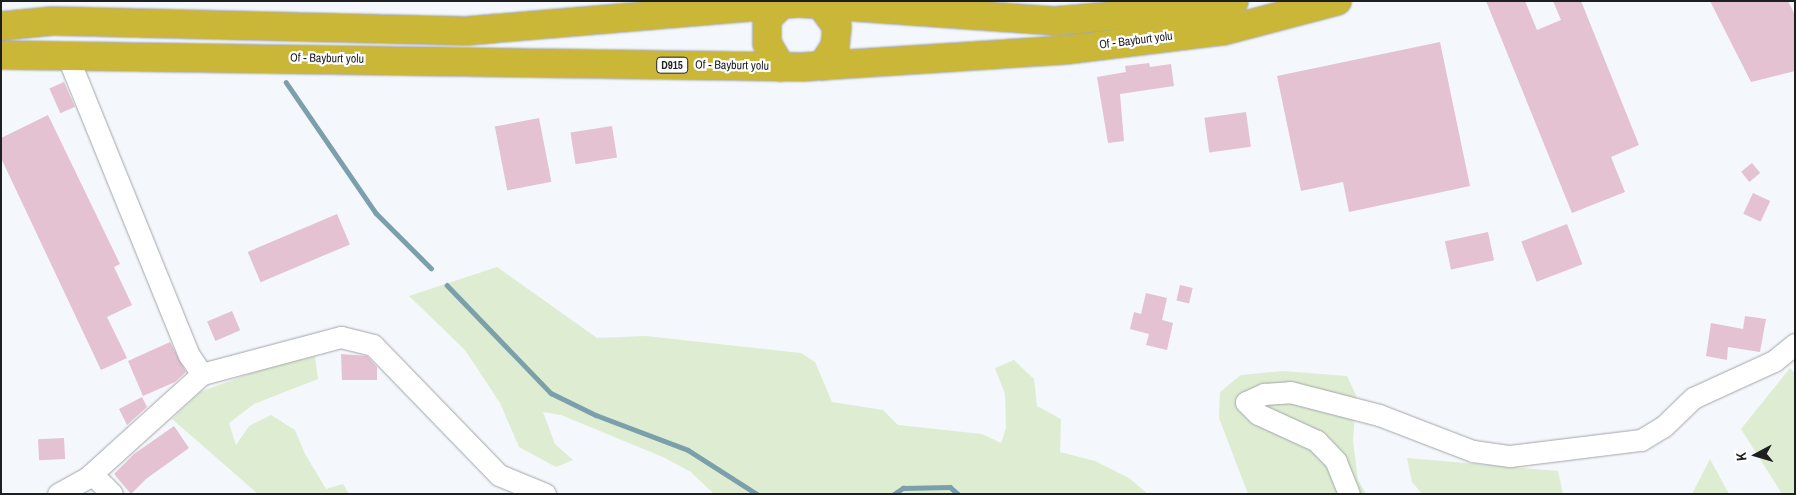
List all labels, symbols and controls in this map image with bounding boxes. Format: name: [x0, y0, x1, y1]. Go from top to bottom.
street label: Of - Bayburt yolu: [1098, 29, 1174, 53]
street label: Of - Bayburt yolu: [290, 51, 364, 67]
road number: D915: [656, 56, 688, 74]
street label: Of - Bayburt yolu: [695, 58, 769, 74]
north arrow: [1731, 430, 1781, 480]
text: K: [1732, 452, 1750, 462]

